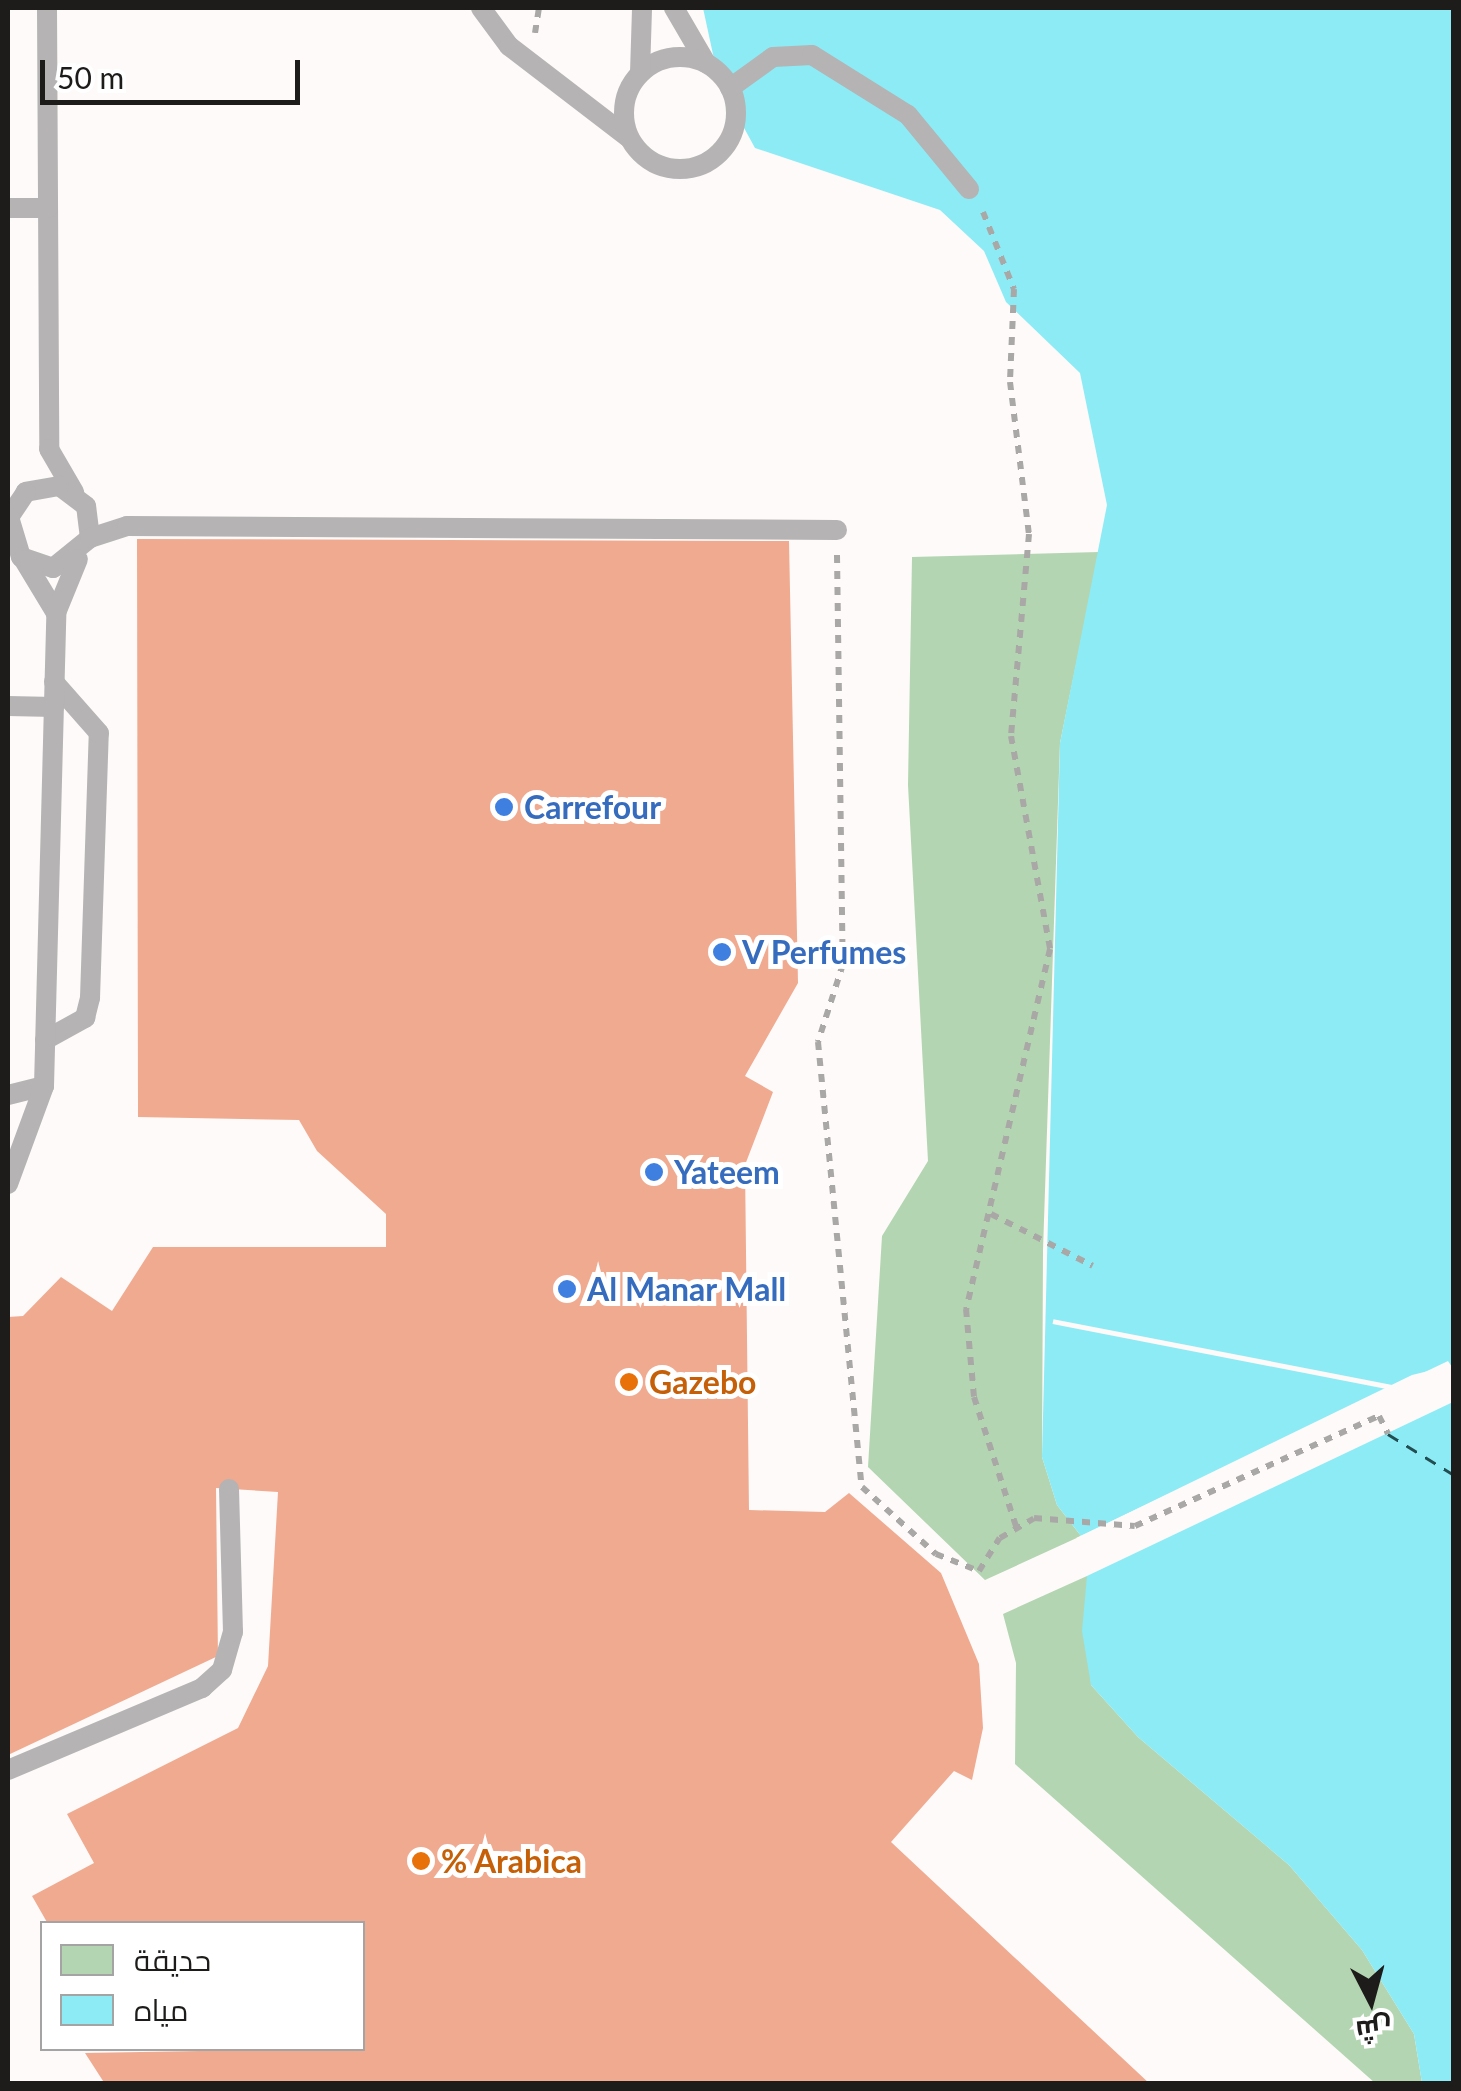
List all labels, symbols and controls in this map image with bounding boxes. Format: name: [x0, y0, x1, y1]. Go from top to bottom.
scale bar: [45, 40, 305, 102]
text: 50 m: [57, 59, 124, 95]
place label: Carrefour: [524, 788, 661, 826]
marker: Carrefour: [493, 796, 515, 818]
place label: V Perfumes: [742, 933, 908, 971]
marker: V Perfumes: [711, 941, 733, 963]
place label: Yateem: [674, 1153, 780, 1191]
marker: Yateem: [643, 1161, 665, 1183]
place label: Al Manar Mall: [587, 1270, 787, 1308]
marker: Al Manar Mall: [556, 1278, 578, 1300]
place label: Gazebo: [649, 1363, 756, 1401]
marker: Gazebo: [618, 1371, 640, 1393]
place label: % Arabica: [441, 1842, 583, 1880]
marker: % Arabica: [410, 1850, 432, 1872]
legend: [40, 1921, 365, 2051]
text: حديقة: [134, 1941, 211, 1977]
north arrow: [1321, 1951, 1421, 2051]
text: مياه: [134, 1991, 188, 2027]
text: ش: [1354, 2012, 1394, 2050]

